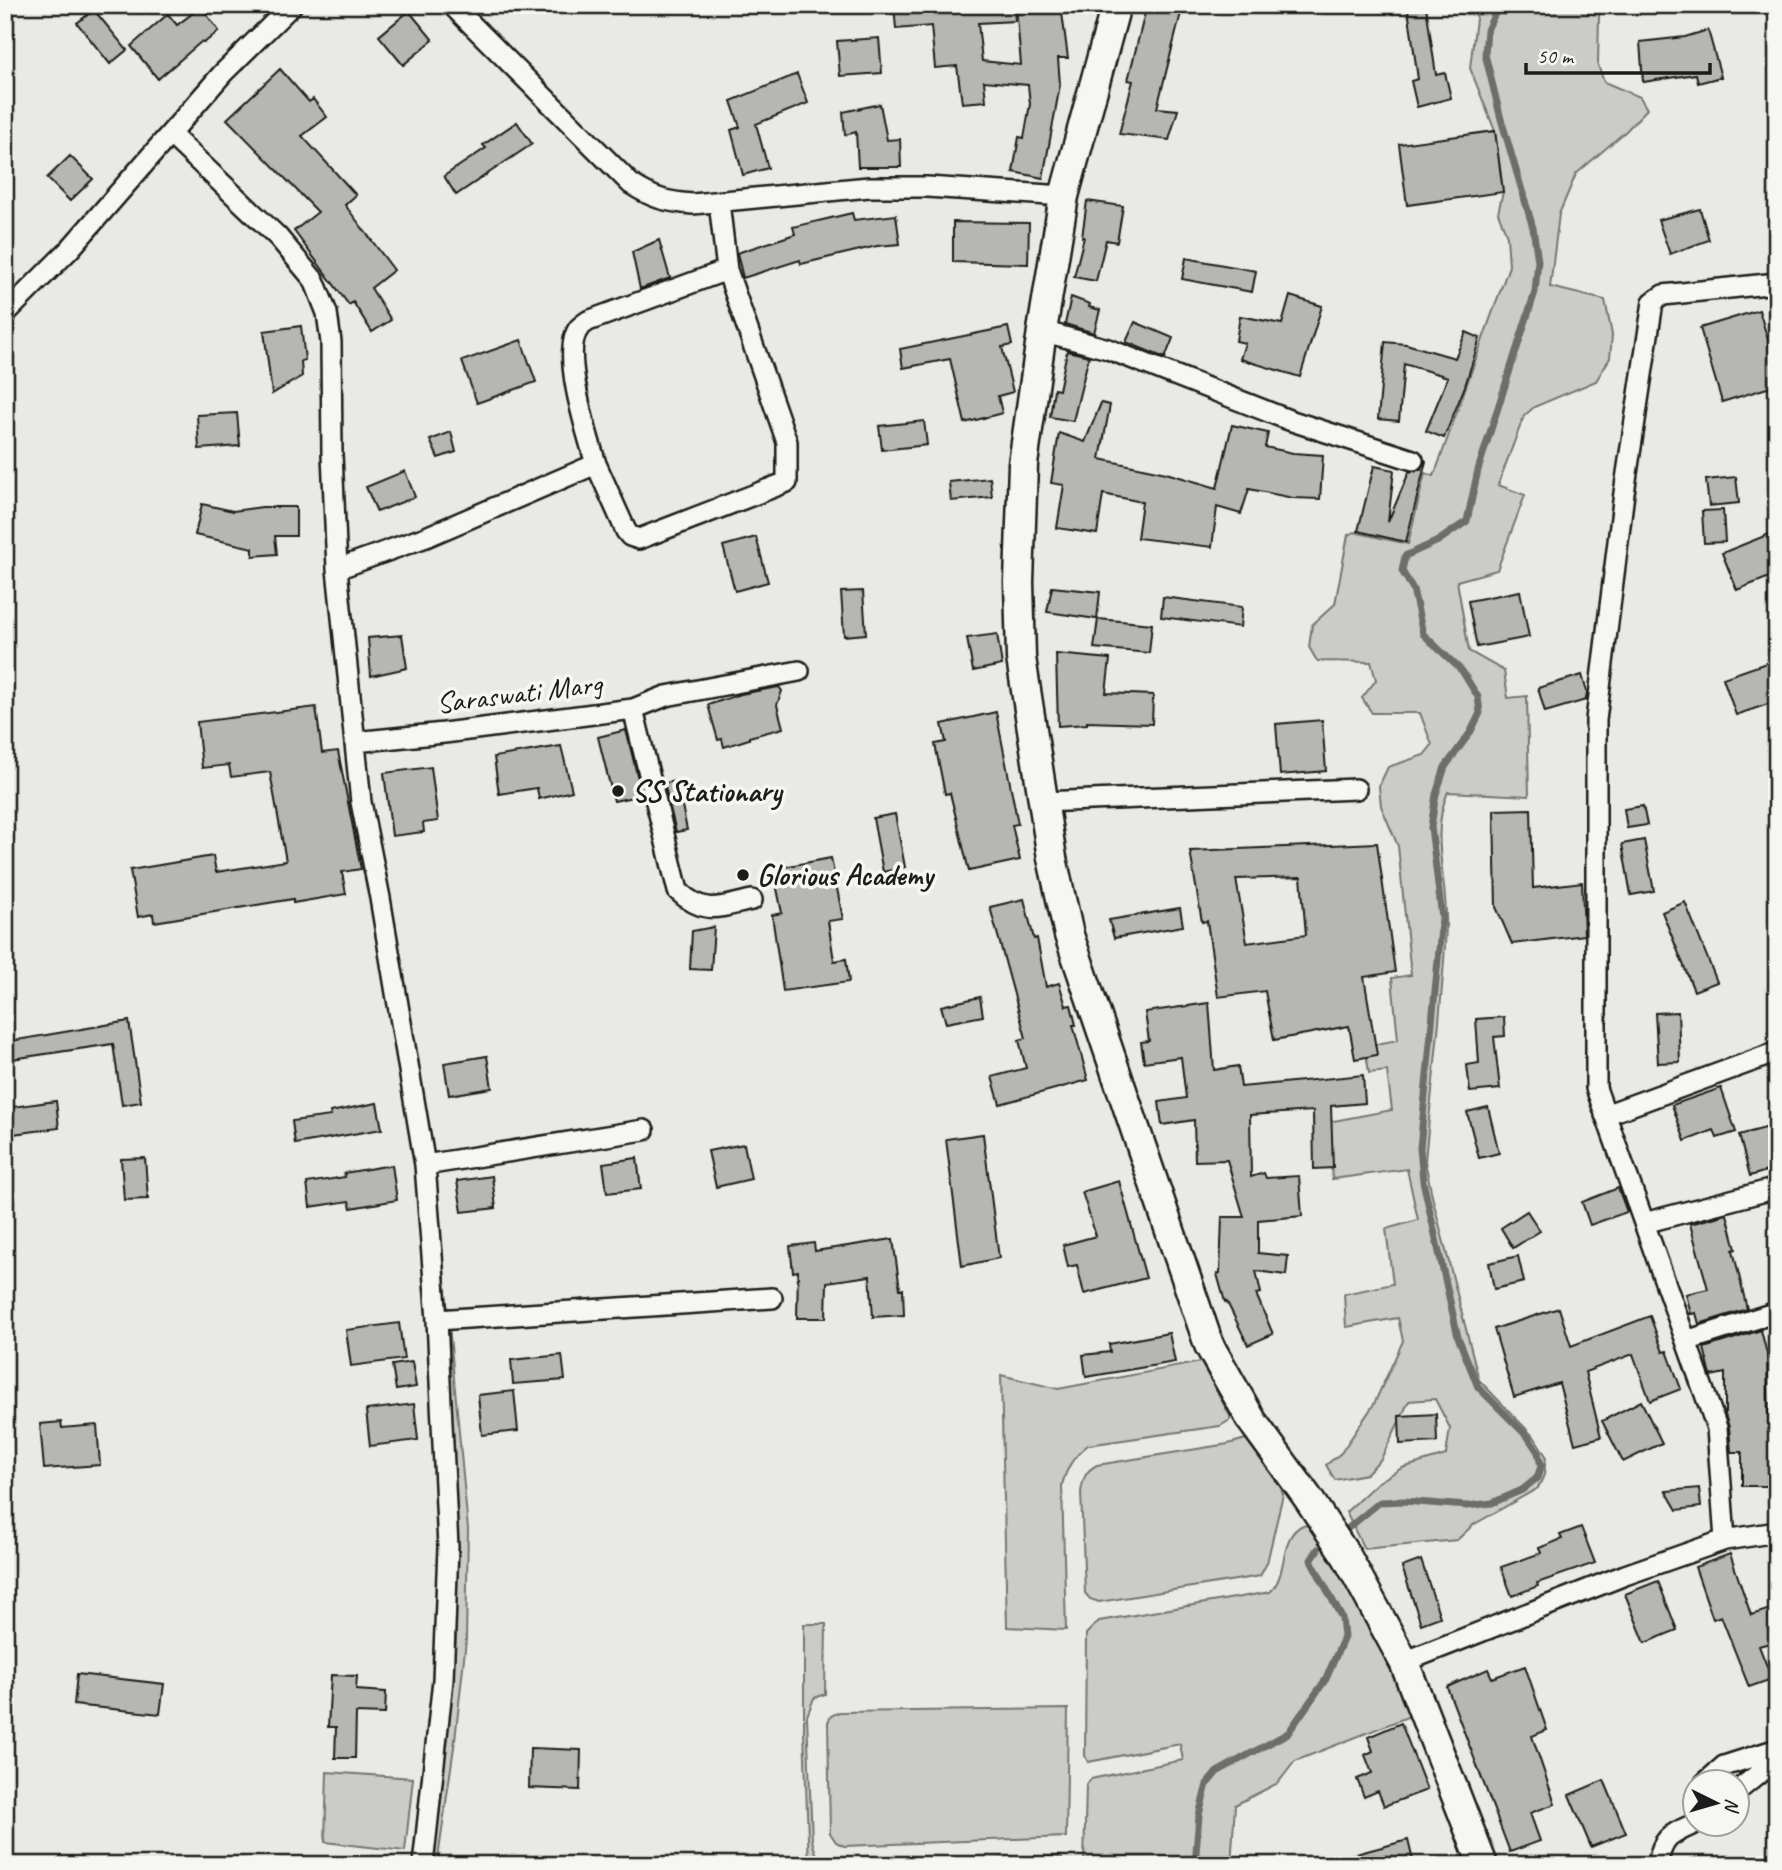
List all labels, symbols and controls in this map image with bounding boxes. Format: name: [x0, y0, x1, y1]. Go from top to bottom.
scale bar: [1526, 32, 1710, 76]
text: 50 m: [1537, 43, 1575, 69]
street label: Saraswati Marg: [434, 664, 606, 722]
place label: SS Stationary: [632, 772, 784, 811]
marker: SS Stationary: [610, 783, 626, 799]
place label: Glorious Academy: [757, 856, 935, 894]
marker: Glorious Academy: [735, 867, 751, 883]
north arrow: [1680, 1769, 1750, 1839]
text: N: [1719, 1797, 1744, 1815]

